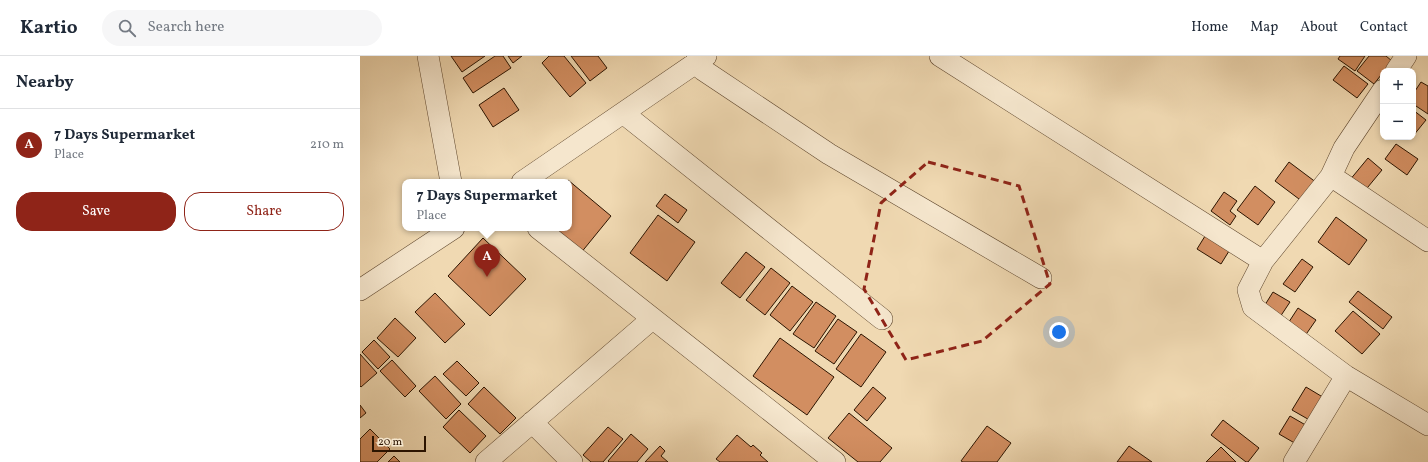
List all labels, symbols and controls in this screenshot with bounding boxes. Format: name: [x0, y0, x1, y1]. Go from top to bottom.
search box: [102, 10, 382, 46]
text: Kartio: [20, 15, 78, 41]
icon: search: [116, 17, 138, 39]
text: Search here: [148, 17, 224, 38]
text: Home: [1191, 18, 1228, 37]
text: Map: [1250, 18, 1278, 37]
text: About: [1300, 18, 1338, 37]
text: Contact: [1360, 18, 1408, 37]
map controls: [1380, 68, 1416, 140]
button: +: [1380, 68, 1416, 104]
text: Nearby: [16, 71, 74, 94]
button: −: [1380, 104, 1416, 140]
text: 7 Days Supermarket: [54, 125, 195, 146]
text: A: [24, 136, 34, 154]
text: 210 m: [310, 136, 344, 154]
text: Place: [54, 146, 84, 164]
popup: [402, 179, 572, 231]
text: 7 Days Supermarket: [416, 186, 558, 207]
button: Save: [16, 192, 176, 231]
button: Share: [184, 192, 344, 231]
text: Place: [416, 207, 446, 225]
pin: A: [474, 244, 500, 277]
your location: [1049, 322, 1069, 342]
scale bar: [372, 434, 426, 453]
text: 20 m: [378, 435, 402, 450]

